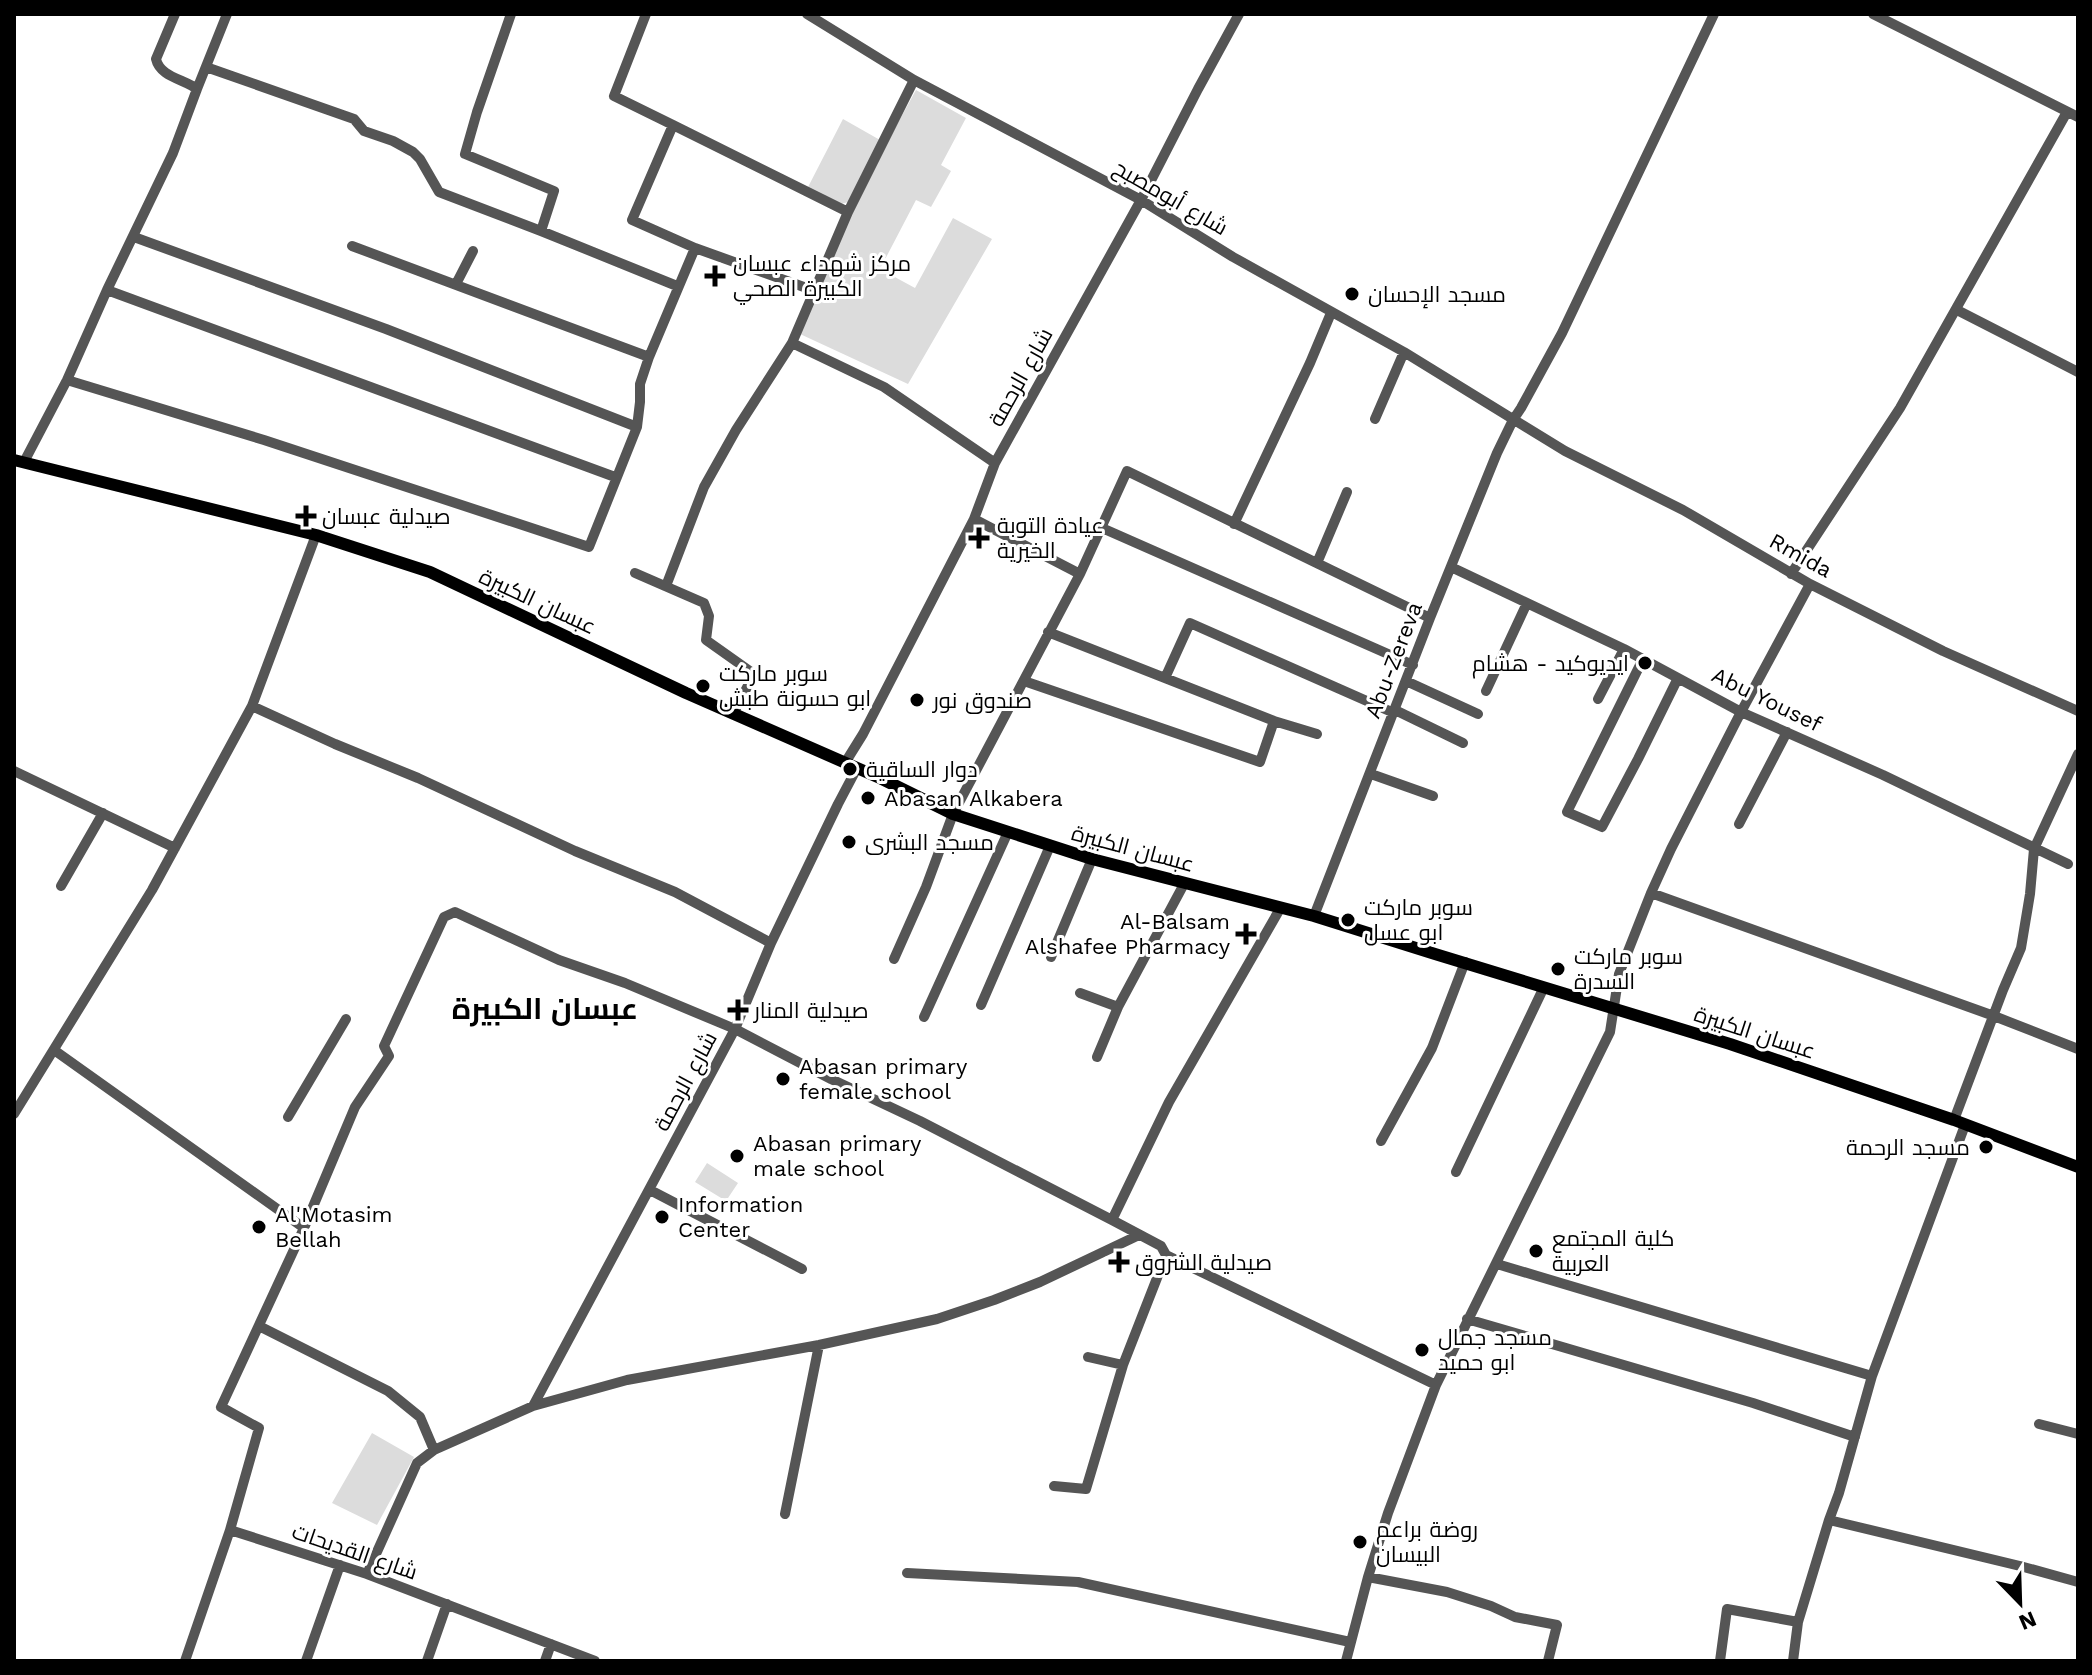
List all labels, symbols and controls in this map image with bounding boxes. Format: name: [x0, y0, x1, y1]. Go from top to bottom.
street label: شارع أبومصبح: [1108, 154, 1233, 242]
place label: مركز شهداء عبسان الكبيرة الصحي: [733, 251, 911, 305]
marker: مركز شهداء عبسان الكبيرة الصحي: [704, 265, 726, 287]
place label: مسجد الإحسان: [1368, 282, 1506, 309]
marker: مسجد الإحسان: [1343, 285, 1361, 303]
street label: شارع الرحمة: [983, 324, 1059, 432]
place label: صيدلية عبسان: [322, 504, 451, 529]
marker: صيدلية عبسان: [297, 507, 315, 525]
place label: عيادة التوبة الخيرية: [997, 513, 1104, 563]
marker: عيادة التوبة الخيرية: [968, 527, 990, 549]
street label: Rmida: [1765, 528, 1836, 583]
street label: عبسان الكبيرة: [475, 564, 600, 639]
street label: Abu-Zereva: [1360, 598, 1427, 722]
place label: ايديوكيد - هشام: [1472, 651, 1629, 679]
marker: ايديوكيد - هشام: [1636, 654, 1654, 672]
place label: سوبر ماركت ابو حسونة طبش: [719, 661, 871, 712]
street label: Abu Yousef: [1708, 662, 1826, 737]
marker: سوبر ماركت ابو حسونة طبش: [694, 677, 712, 695]
place label: صندوق نور: [931, 688, 1032, 714]
marker: صندوق نور: [908, 691, 926, 709]
place label: دوار الساقية: [866, 757, 978, 782]
marker: دوار الساقية: [841, 760, 859, 778]
place label: Abasan Alkabera: [884, 786, 1063, 811]
marker: Abasan Alkabera: [859, 789, 877, 807]
street label: عبسان الكبيرة: [1069, 820, 1197, 877]
place label: مسجد البشرى: [865, 830, 994, 855]
marker: مسجد البشرى: [840, 833, 858, 851]
place label: سوبر ماركت ابو عسل: [1364, 895, 1473, 946]
place label: Al-Balsam Alshafee Pharmacy: [1025, 909, 1231, 959]
marker: سوبر ماركت ابو عسل: [1339, 911, 1357, 929]
marker: Al-Balsam Alshafee Pharmacy: [1237, 925, 1255, 943]
place label: سوبر ماركت السدرة: [1574, 944, 1683, 994]
marker: سوبر ماركت السدرة: [1549, 960, 1567, 978]
district label: عبسان الكبيرة: [452, 991, 638, 1027]
place label: صيدلية المنار: [752, 998, 869, 1023]
marker: صيدلية المنار: [729, 1001, 747, 1019]
street label: عبسان الكبيرة: [1691, 1001, 1819, 1064]
street label: شارع الرحمة: [649, 1027, 724, 1136]
place label: Abasan primary female school: [799, 1054, 968, 1104]
marker: Abasan primary female school: [774, 1070, 792, 1088]
place label: Abasan primary male school: [753, 1131, 922, 1181]
place label: مسجد الرحمة: [1846, 1135, 1970, 1160]
marker: مسجد الرحمة: [1977, 1138, 1995, 1156]
marker: Abasan primary male school: [728, 1147, 746, 1165]
place label: Information Center: [678, 1192, 803, 1242]
place label: Al'Motasim Bellah: [275, 1202, 393, 1252]
marker: Information Center: [653, 1208, 671, 1226]
marker: Al'Motasim Bellah: [250, 1218, 268, 1236]
place label: كلية المجتمع العربية: [1552, 1226, 1674, 1276]
marker: كلية المجتمع العربية: [1527, 1242, 1545, 1260]
place label: صيدلية الشروق: [1135, 1250, 1272, 1276]
marker: صيدلية الشروق: [1110, 1253, 1128, 1271]
place label: مسجد جمال ابو حميد: [1438, 1325, 1552, 1375]
marker: مسجد جمال ابو حميد: [1413, 1341, 1431, 1359]
place label: روضة براعم البيسان: [1376, 1517, 1478, 1567]
street label: شارع القديحات: [288, 1518, 421, 1586]
marker: روضة براعم البيسان: [1351, 1533, 1369, 1551]
north arrow: [1980, 1563, 2060, 1643]
text: N: [2015, 1606, 2040, 1636]

